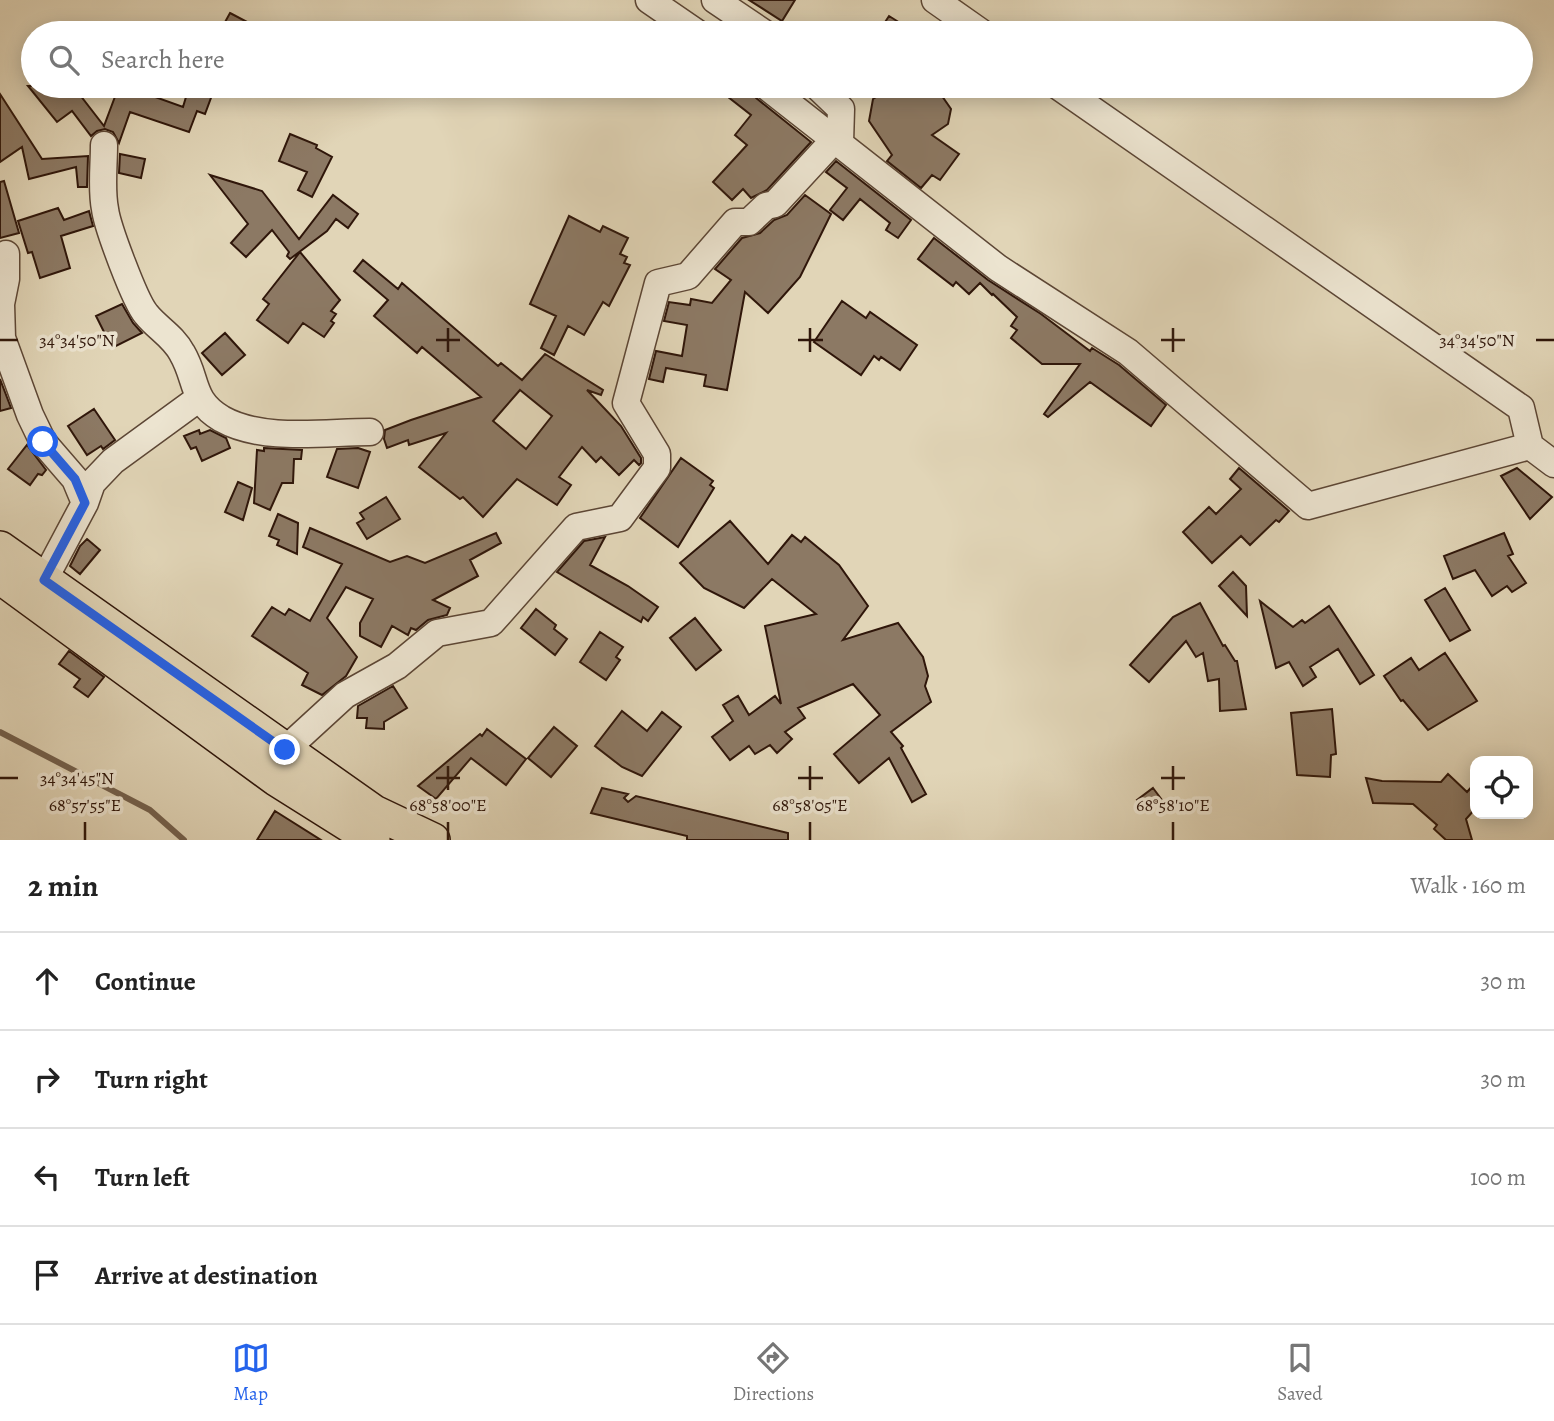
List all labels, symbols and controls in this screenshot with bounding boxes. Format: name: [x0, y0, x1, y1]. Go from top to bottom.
search box: [21, 21, 1533, 98]
icon: search: [45, 41, 83, 79]
text: Search here: [101, 42, 225, 77]
text: 34°34'50"N: [39, 328, 115, 352]
text: 34°34'50"N: [1439, 328, 1515, 352]
route start: [27, 426, 58, 457]
route end: [269, 734, 300, 765]
map controls: [1470, 756, 1533, 819]
button: locate: [1470, 756, 1533, 819]
text: 34°34'45"N: [40, 766, 114, 790]
text: 68°57'55"E: [49, 793, 121, 817]
text: 68°58'00"E: [409, 793, 487, 817]
text: 68°58'05"E: [772, 793, 848, 817]
text: 68°58'10"E: [1136, 793, 1210, 817]
text: 2 min: [28, 866, 98, 906]
text: Walk · 160 m: [1411, 870, 1526, 901]
icon: ahead: [28, 962, 66, 1000]
text: Continue: [95, 964, 196, 999]
text: 30 m: [1480, 966, 1526, 997]
icon: right: [28, 1060, 66, 1098]
text: Turn right: [95, 1062, 208, 1097]
text: 30 m: [1480, 1064, 1526, 1095]
icon: left: [28, 1158, 66, 1196]
text: Turn left: [95, 1160, 190, 1195]
text: 100 m: [1470, 1162, 1526, 1193]
icon: arrive: [28, 1256, 66, 1294]
text: Arrive at destination: [95, 1258, 318, 1293]
tab: Map: [232, 1339, 270, 1407]
tab: Directions: [733, 1339, 814, 1407]
tab: Saved: [1277, 1339, 1322, 1407]

